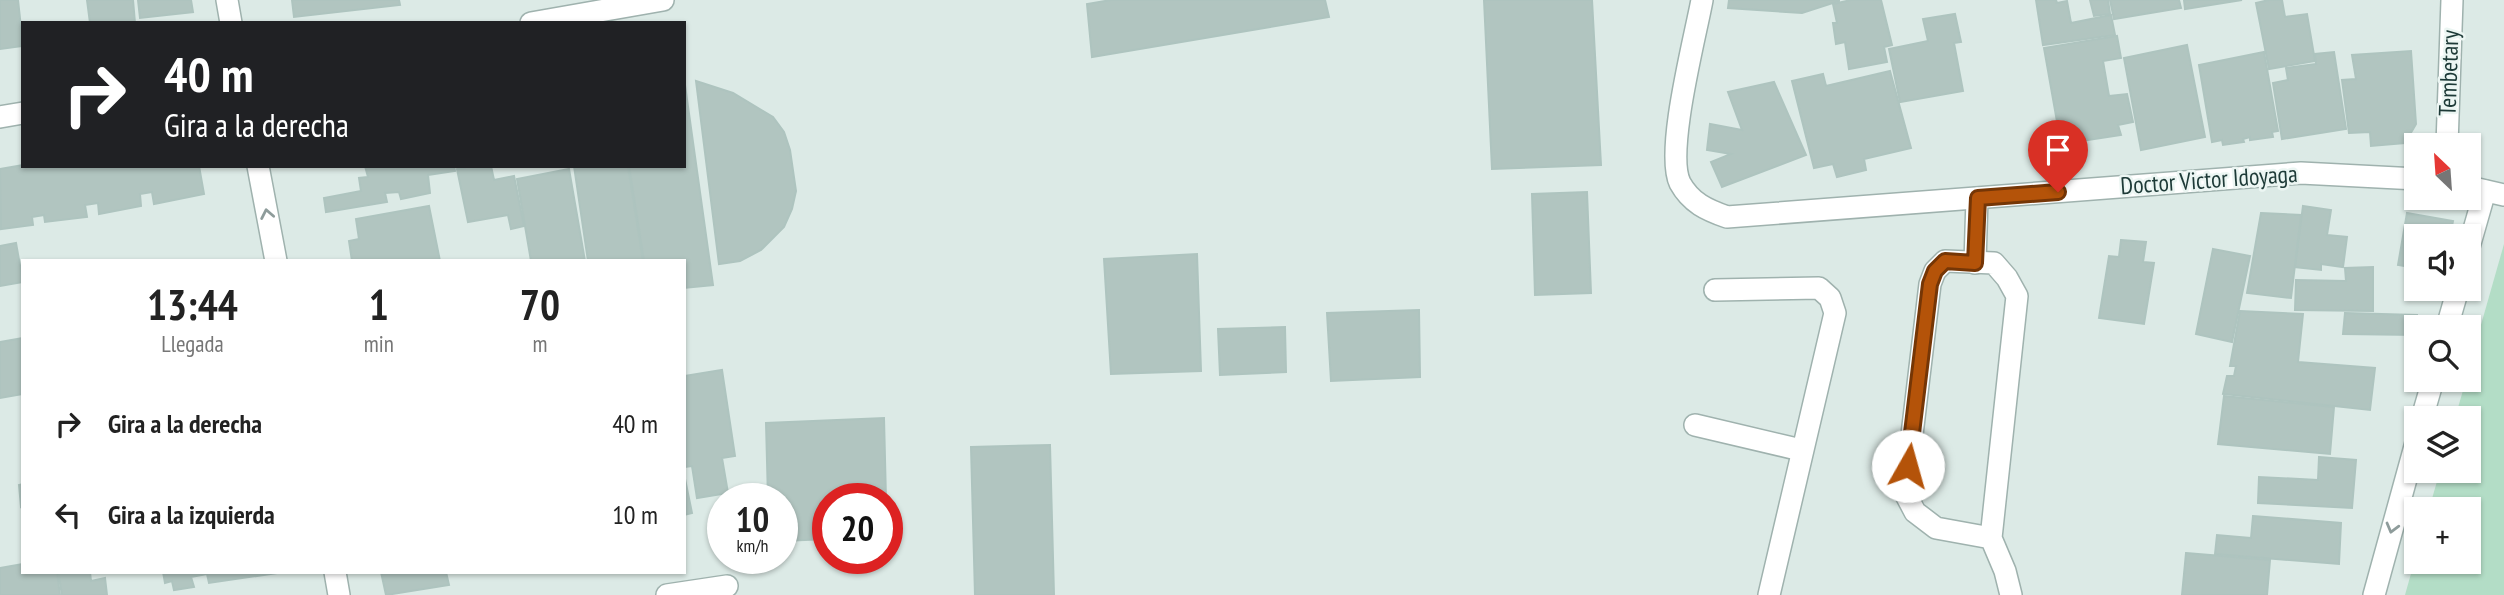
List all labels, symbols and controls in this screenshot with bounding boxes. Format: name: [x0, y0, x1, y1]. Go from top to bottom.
street label: Tembetary: [2432, 30, 2465, 116]
text: 40 m: [164, 42, 253, 106]
icon: right: [49, 49, 140, 140]
text: Gira a la derecha: [164, 104, 349, 146]
pin: [2028, 120, 2088, 192]
icon: arrive: [2039, 131, 2077, 169]
north arrow: [2404, 133, 2482, 210]
map controls: [2404, 133, 2481, 574]
street label: Doctor Victor Idoyaga: [2119, 158, 2299, 201]
one-way arrow: [260, 208, 275, 220]
button: sound: [2404, 224, 2481, 301]
text: 13:44: [147, 277, 238, 332]
text: 1: [369, 277, 389, 332]
text: 70: [520, 277, 560, 332]
button: search: [2404, 315, 2481, 392]
text: Llegada: [161, 329, 224, 358]
text: min: [364, 329, 394, 358]
text: m: [532, 329, 547, 358]
icon: right: [49, 405, 87, 443]
button: layers: [2404, 406, 2481, 483]
text: Gira a la derecha: [108, 407, 262, 440]
text: 40 m: [612, 407, 658, 440]
position arrow: [1871, 429, 1945, 503]
speed limit sign: 20: [812, 483, 903, 574]
icon: left: [49, 496, 87, 534]
text: 10: [736, 496, 769, 542]
button: +: [2404, 497, 2481, 574]
text: Gira a la izquierda: [108, 498, 275, 531]
text: 10 m: [612, 498, 658, 531]
one-way arrow: [2386, 522, 2400, 534]
text: km/h: [737, 534, 768, 557]

